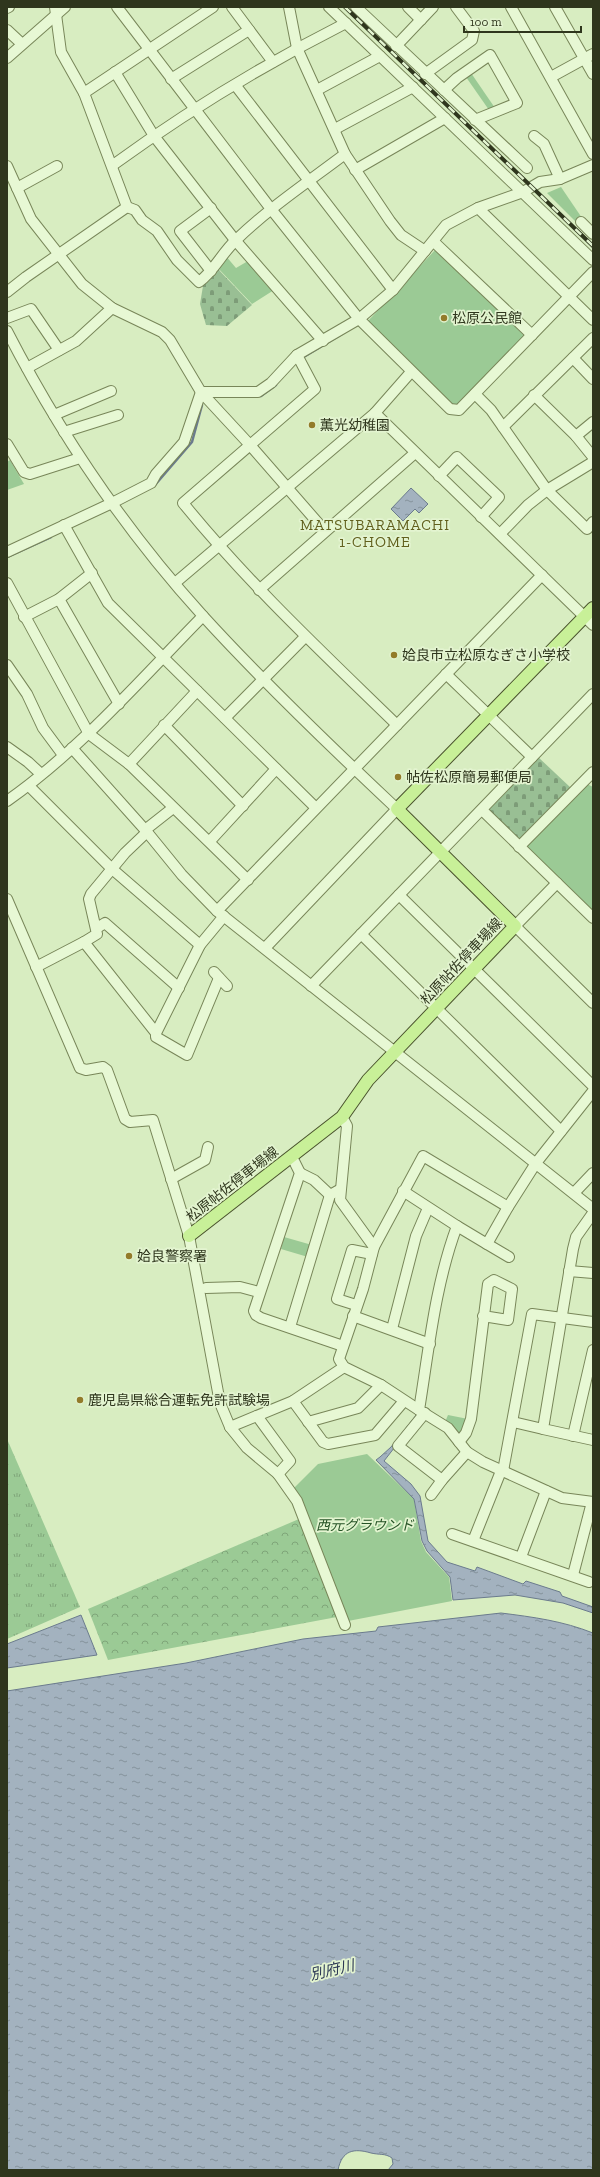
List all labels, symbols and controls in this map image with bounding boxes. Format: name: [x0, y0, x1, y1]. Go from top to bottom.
scale bar: [464, 8, 581, 34]
text: 100 m: [470, 15, 502, 29]
place label: 松原公民館: [452, 310, 522, 327]
marker: 松原公民館: [439, 313, 449, 323]
place label: 薫光幼稚園: [320, 417, 390, 434]
marker: 薫光幼稚園: [307, 420, 317, 430]
district label: MATSUBARAMACHI 1-CHOME: [300, 516, 450, 551]
place label: 姶良市立松原なぎさ小学校: [402, 647, 570, 664]
marker: 姶良市立松原なぎさ小学校: [389, 650, 399, 660]
place label: 帖佐松原簡易郵便局: [406, 769, 532, 786]
marker: 帖佐松原簡易郵便局: [393, 772, 403, 782]
street label: 松原帖佐停車場線: [417, 915, 506, 1008]
street label: 松原帖佐停車場線: [183, 1143, 282, 1226]
place label: 姶良警察署: [137, 1248, 207, 1265]
marker: 姶良警察署: [124, 1251, 134, 1261]
place label: 鹿児島県総合運転免許試験場: [88, 1392, 270, 1409]
marker: 鹿児島県総合運転免許試験場: [75, 1395, 85, 1405]
park label: 西元グラウンド: [316, 1517, 415, 1534]
water label: 別府川: [308, 1956, 358, 1984]

